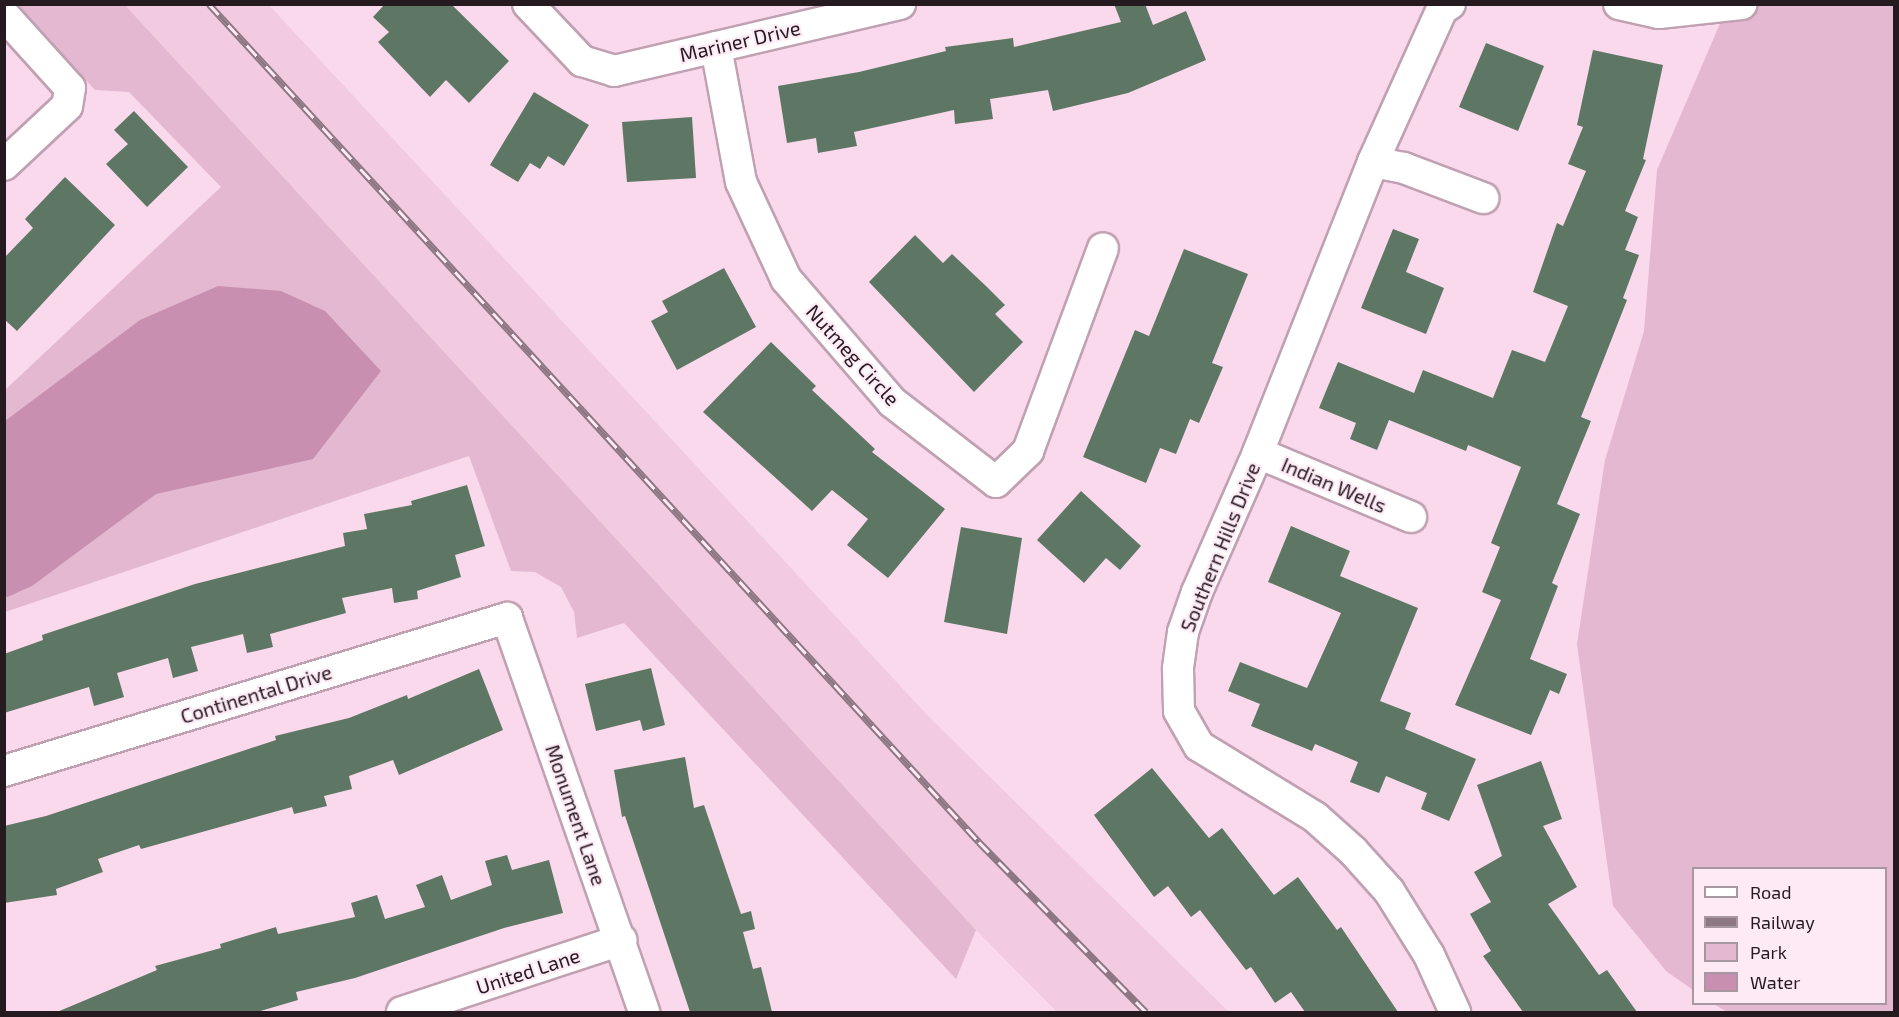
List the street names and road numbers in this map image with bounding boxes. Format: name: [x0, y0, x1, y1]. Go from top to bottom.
street label: Mariner Drive: [677, 15, 803, 67]
street label: Nutmeg Circle: [801, 300, 905, 410]
street label: Indian Wells: [1278, 452, 1390, 518]
street label: Southern Hills Drive: [1175, 459, 1265, 635]
street label: Continental Drive: [177, 660, 335, 728]
street label: Monument Lane: [541, 741, 611, 889]
street label: United Lane: [473, 943, 583, 999]

